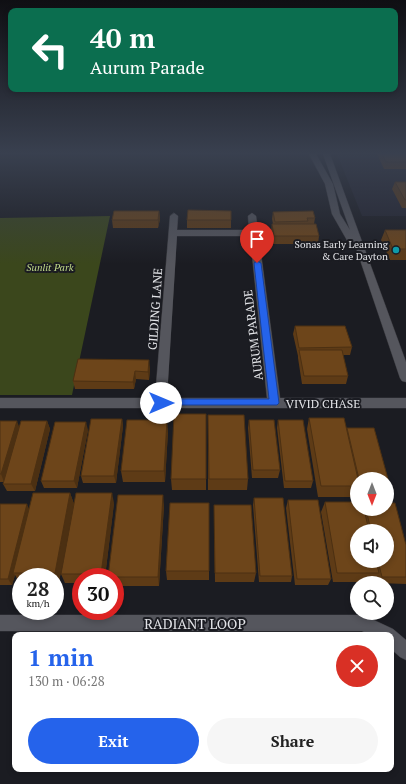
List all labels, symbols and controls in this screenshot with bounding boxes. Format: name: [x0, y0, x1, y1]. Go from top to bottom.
text: 40 m: [90, 19, 155, 56]
icon: left: [24, 24, 76, 76]
text: Aurum Parade: [90, 55, 205, 79]
pin: [240, 222, 274, 263]
icon: arrive: [246, 228, 268, 250]
place label: Sonas Early Learning & Care Dayton: [295, 238, 389, 263]
marker: Sonas Early Learning & Care Dayton: [391, 245, 401, 255]
park label: Sunlit Park: [26, 261, 74, 274]
street label: GILDING LANE: [145, 267, 165, 351]
street label: AURUM PARADE: [240, 289, 266, 381]
position arrow: [140, 382, 182, 424]
street label: VIVID CHASE: [286, 396, 360, 411]
north arrow: [350, 472, 394, 516]
map controls: [350, 472, 394, 620]
button: sound: [350, 524, 394, 568]
speed limit sign: 30: [72, 568, 124, 620]
text: 28: [27, 575, 49, 602]
button: search: [350, 576, 394, 620]
text: km/h: [26, 597, 50, 610]
street label: RADIANT LOOP: [144, 614, 246, 633]
text: 1 min: [28, 641, 94, 673]
button: close: [336, 645, 378, 687]
text: 130 m · 06:28: [28, 672, 105, 690]
button: Exit: [28, 718, 199, 764]
button: Share: [207, 718, 378, 764]

